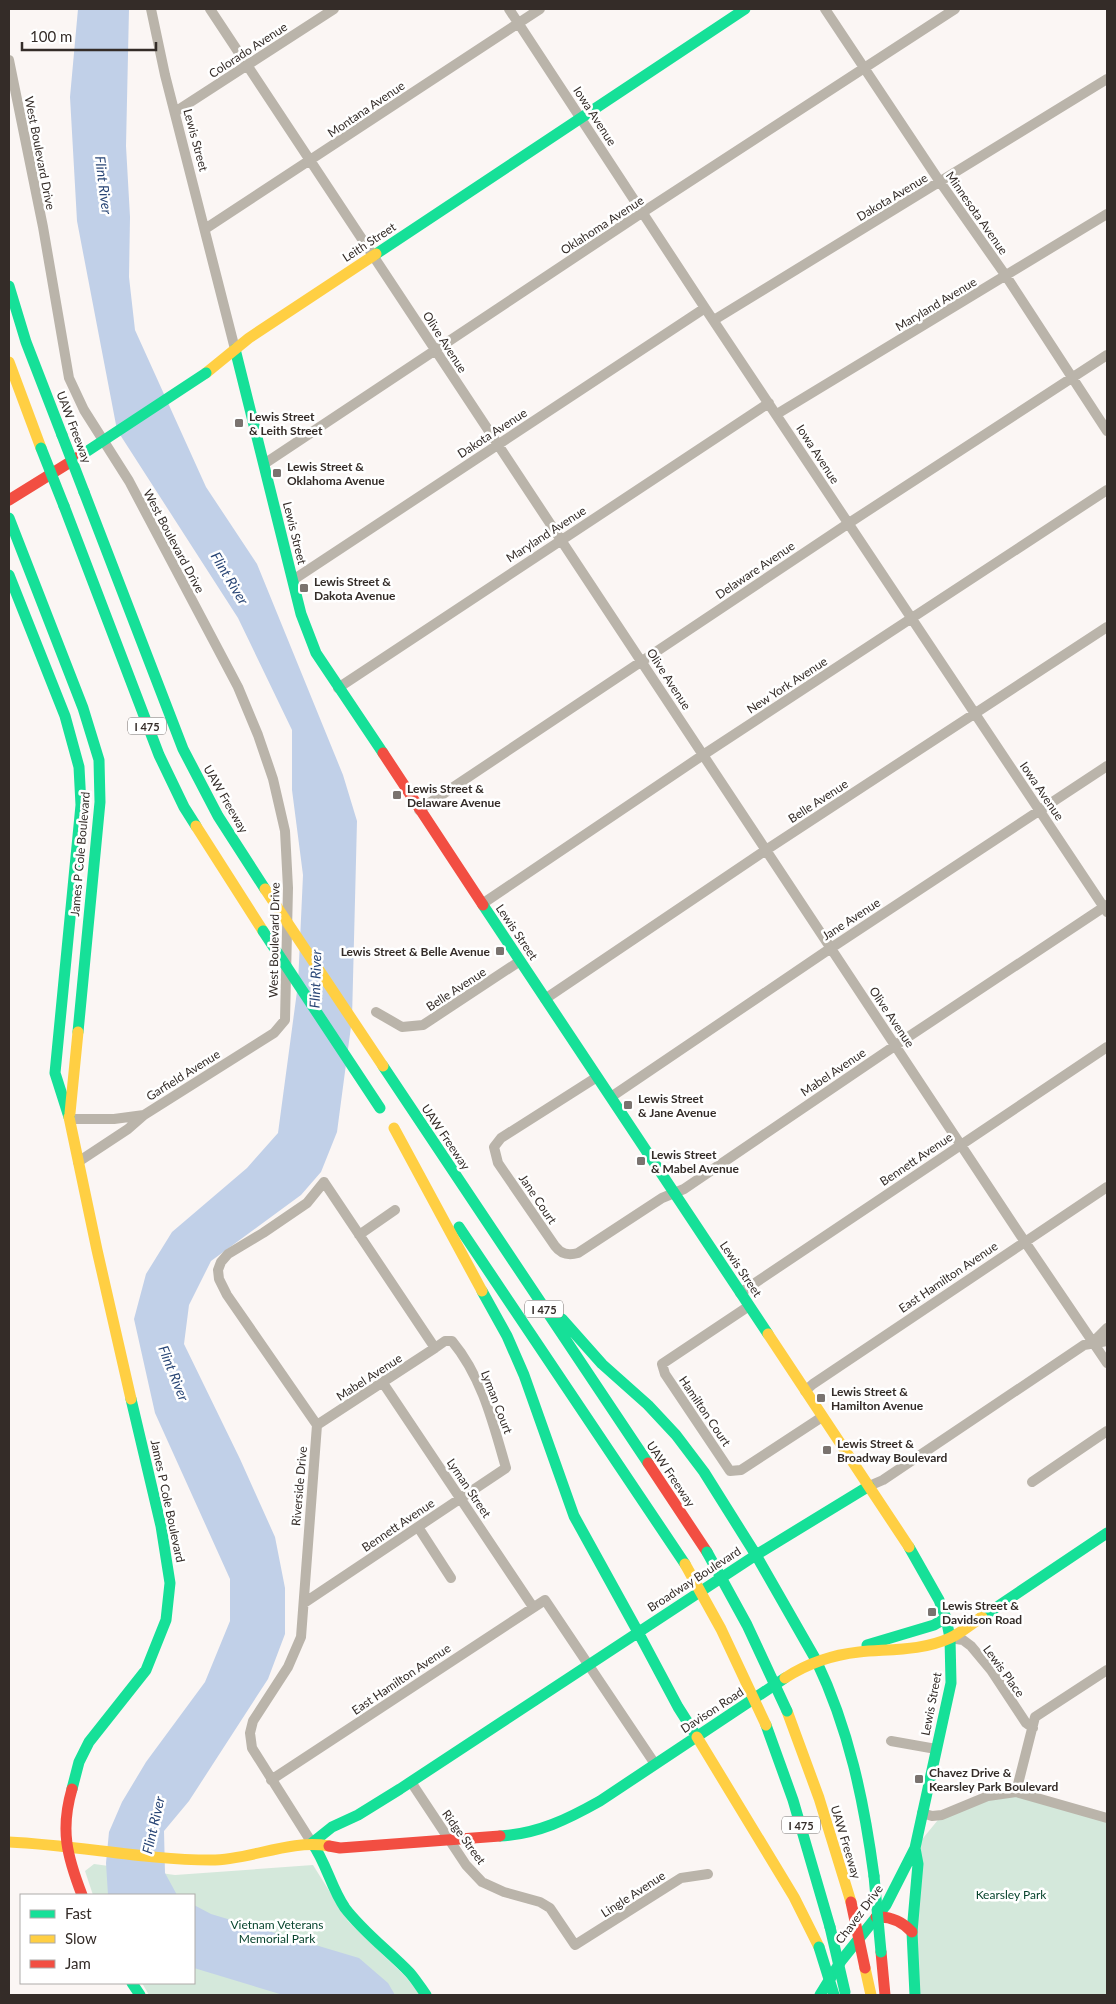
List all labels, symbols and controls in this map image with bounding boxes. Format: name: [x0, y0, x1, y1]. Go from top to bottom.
street label: Colorado Avenue: [206, 19, 290, 81]
scale bar: [22, 20, 156, 52]
text: 100 m: [30, 27, 72, 45]
street label: Montana Avenue: [325, 78, 407, 140]
street label: Iowa Avenue: [570, 84, 620, 148]
street label: West Boulevard Drive: [22, 95, 58, 211]
street label: Lewis Street: [180, 107, 212, 174]
water label: Flint River: [92, 155, 116, 215]
street label: Minnesota Avenue: [943, 168, 1011, 258]
street label: Dakota Avenue: [854, 170, 930, 224]
street label: Oklahoma Avenue: [558, 193, 646, 257]
street label: Leith Street: [339, 219, 399, 265]
street label: Maryland Avenue: [893, 274, 979, 334]
street label: Olive Avenue: [420, 309, 470, 375]
street label: UAW Freeway: [53, 389, 95, 466]
street label: Dakota Avenue: [454, 405, 530, 461]
place label: Lewis Street & Leith Street: [249, 409, 323, 438]
marker: Lewis Street & Leith Street: [233, 417, 245, 429]
street label: Iowa Avenue: [793, 422, 843, 486]
place label: Lewis Street & Oklahoma Avenue: [287, 459, 385, 488]
marker: Lewis Street & Oklahoma Avenue: [271, 467, 283, 479]
street label: West Boulevard Drive: [140, 487, 208, 595]
street label: Lewis Street: [280, 500, 310, 567]
street label: Maryland Avenue: [503, 503, 589, 565]
street label: Delaware Avenue: [713, 538, 797, 602]
water label: Flint River: [208, 549, 252, 608]
place label: Lewis Street & Dakota Avenue: [314, 574, 396, 603]
marker: Lewis Street & Dakota Avenue: [298, 582, 310, 594]
street label: Olive Avenue: [644, 646, 694, 712]
street label: New York Avenue: [744, 653, 830, 717]
road number: I 475: [128, 718, 166, 734]
street label: Iowa Avenue: [1017, 759, 1067, 823]
street label: UAW Freeway: [201, 762, 252, 836]
street label: Belle Avenue: [785, 776, 851, 826]
place label: Lewis Street & Delaware Avenue: [407, 781, 501, 810]
marker: Lewis Street & Delaware Avenue: [391, 789, 403, 801]
street label: James P Cole Boulevard: [67, 791, 93, 917]
street label: West Boulevard Drive: [265, 882, 283, 998]
street label: Jane Avenue: [819, 895, 883, 943]
street label: Lewis Street: [493, 901, 542, 963]
place label: Lewis Street & Belle Avenue: [341, 944, 491, 959]
marker: Lewis Street & Belle Avenue: [494, 945, 506, 957]
water label: Flint River: [305, 949, 325, 1009]
street label: Belle Avenue: [423, 964, 489, 1014]
street label: Olive Avenue: [866, 984, 918, 1050]
street label: Mabel Avenue: [798, 1045, 868, 1099]
street label: Garfield Avenue: [143, 1046, 223, 1104]
place label: Lewis Street & Jane Avenue: [638, 1091, 717, 1120]
marker: Lewis Street & Jane Avenue: [622, 1099, 634, 1111]
street label: UAW Freeway: [419, 1101, 474, 1173]
street label: Bennett Avenue: [877, 1129, 955, 1189]
place label: Lewis Street & Mabel Avenue: [651, 1147, 740, 1176]
marker: Lewis Street & Mabel Avenue: [635, 1155, 647, 1167]
street label: Jane Court: [516, 1171, 561, 1227]
street label: Lewis Street: [717, 1238, 766, 1300]
street label: East Hamilton Avenue: [896, 1238, 1000, 1316]
road number: I 475: [525, 1300, 563, 1318]
water label: Flint River: [155, 1343, 193, 1404]
street label: Mabel Avenue: [333, 1350, 405, 1404]
street label: Lyman Court: [478, 1368, 516, 1437]
street label: Hamilton Court: [676, 1373, 734, 1450]
place label: Lewis Street & Hamilton Avenue: [831, 1384, 924, 1413]
marker: Lewis Street & Hamilton Avenue: [815, 1392, 827, 1404]
place label: Lewis Street & Broadway Boulevard: [837, 1436, 948, 1465]
street label: James P Cole Boulevard: [148, 1438, 188, 1564]
street label: UAW Freeway: [644, 1438, 699, 1510]
marker: Lewis Street & Broadway Boulevard: [821, 1444, 833, 1456]
street label: Riverside Drive: [288, 1446, 310, 1526]
street label: Lyman Street: [444, 1455, 495, 1521]
street label: Bennett Avenue: [359, 1495, 437, 1555]
street label: Broadway Boulevard: [644, 1543, 744, 1615]
place label: Lewis Street & Davidson Road: [942, 1598, 1022, 1627]
marker: Lewis Street & Davidson Road: [926, 1606, 938, 1618]
street label: East Hamilton Avenue: [349, 1640, 453, 1718]
street label: Lewis Place: [980, 1642, 1028, 1700]
street label: Lewis Street: [918, 1670, 945, 1737]
street label: Davison Road: [678, 1684, 746, 1736]
place label: Chavez Drive & Kearsley Park Boulevard: [929, 1765, 1059, 1794]
marker: Chavez Drive & Kearsley Park Boulevard: [913, 1773, 925, 1785]
water label: Flint River: [138, 1794, 168, 1855]
street label: UAW Freeway: [828, 1803, 865, 1881]
street label: Ridge Street: [439, 1807, 489, 1868]
road number: I 475: [782, 1816, 820, 1834]
street label: Lingle Avenue: [598, 1868, 668, 1920]
street label: Chavez Drive: [832, 1882, 886, 1946]
park label: Kearsley Park: [976, 1887, 1047, 1902]
legend: [20, 1894, 195, 1984]
text: Fast: [65, 1904, 92, 1922]
park label: Vietnam Veterans Memorial Park: [230, 1917, 324, 1946]
text: Slow: [65, 1929, 97, 1947]
text: Jam: [65, 1954, 91, 1972]

